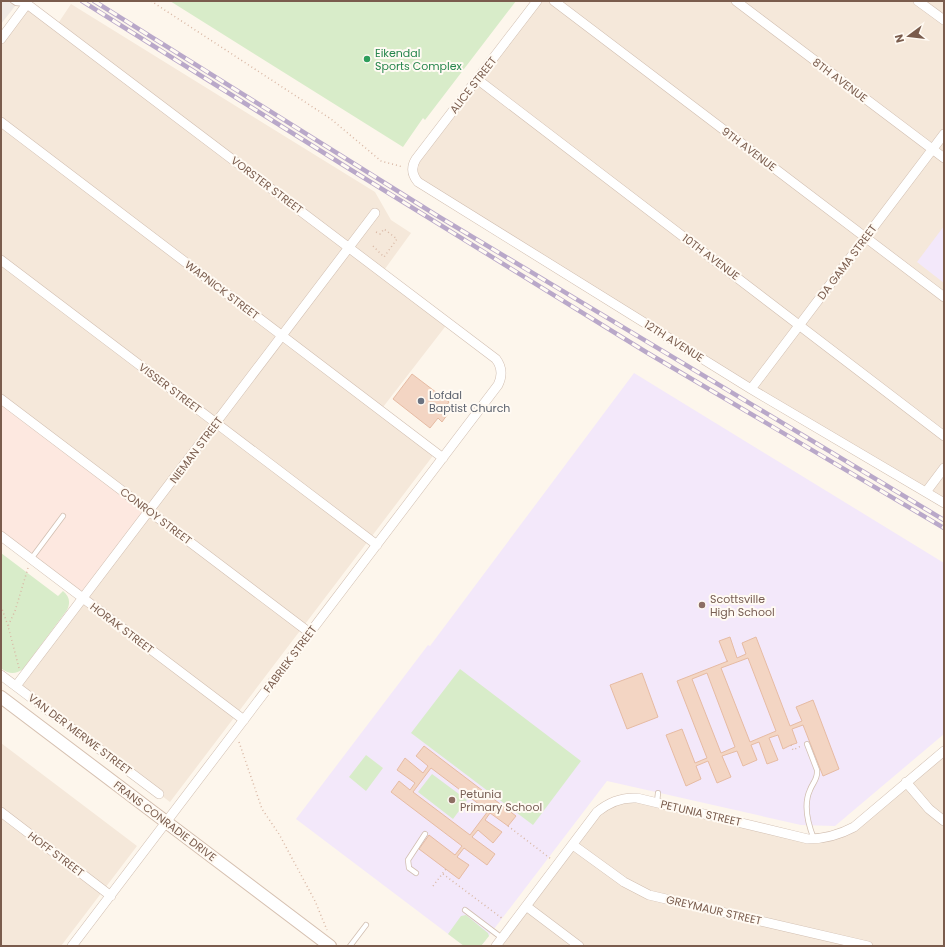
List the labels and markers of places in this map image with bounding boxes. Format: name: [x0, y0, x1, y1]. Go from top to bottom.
place label: Eikendal Sports Complex: [375, 45, 463, 74]
marker: Eikendal Sports Complex: [362, 54, 372, 64]
place label: Lofdal Baptist Church: [429, 387, 510, 416]
marker: Lofdal Baptist Church: [416, 396, 426, 406]
place label: Scottsville High School: [710, 591, 775, 620]
marker: Scottsville High School: [697, 600, 707, 610]
place label: Petunia Primary School: [460, 786, 542, 815]
marker: Petunia Primary School: [447, 795, 457, 805]

